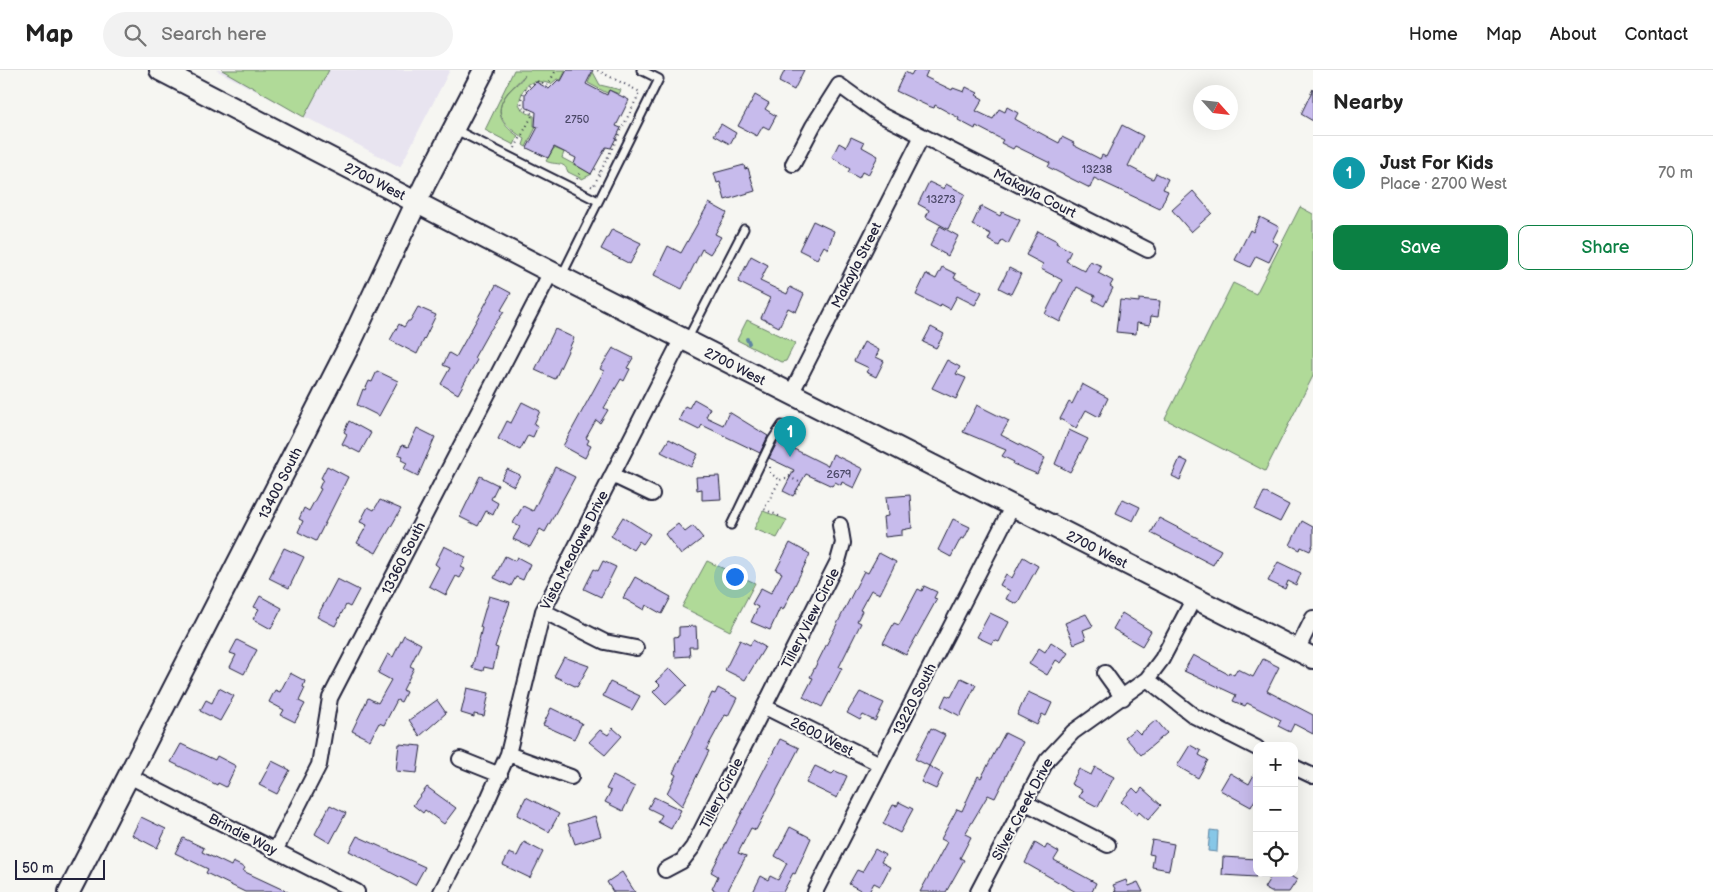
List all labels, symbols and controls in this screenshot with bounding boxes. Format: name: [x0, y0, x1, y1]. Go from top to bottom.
search box: [103, 12, 453, 57]
text: Map: [25, 20, 73, 49]
icon: search: [121, 21, 149, 49]
text: Search here: [161, 23, 267, 46]
text: Home: [1409, 24, 1458, 45]
text: Map: [1486, 24, 1522, 45]
text: About: [1550, 24, 1597, 45]
text: Contact: [1625, 24, 1688, 45]
north arrow: [1193, 85, 1238, 130]
text: Nearby: [1333, 90, 1403, 115]
house number: 2750: [565, 113, 590, 126]
text: Just For Kids: [1380, 152, 1493, 175]
street label: 2700 West: [341, 159, 409, 204]
house number: 13238: [1082, 163, 1112, 176]
text: 1: [1346, 164, 1352, 183]
text: 70 m: [1658, 164, 1693, 183]
street label: Makayla Court: [991, 165, 1080, 222]
text: Place · 2700 West: [1380, 175, 1507, 194]
house number: 13273: [926, 193, 956, 206]
street label: Makayla Street: [828, 219, 886, 311]
button: Save: [1333, 225, 1508, 270]
button: Share: [1518, 225, 1693, 270]
street label: 2700 West: [701, 344, 769, 389]
pin: 1: [774, 416, 806, 457]
street label: 13400 South: [255, 444, 306, 522]
house number: 2679: [827, 468, 851, 481]
street label: Vista Meadows Drive: [537, 488, 612, 613]
street label: 13360 South: [378, 519, 429, 597]
street label: 2700 West: [1063, 527, 1131, 572]
your location: [722, 564, 748, 590]
street label: Tillery View Circle: [778, 565, 843, 671]
street label: 13220 South: [889, 660, 940, 738]
street label: 2600 West: [788, 713, 857, 760]
map controls: [1253, 742, 1298, 877]
button: +: [1253, 742, 1298, 787]
street label: Tillery Circle: [696, 755, 747, 832]
street label: Silver Creek Drive: [988, 755, 1057, 863]
button: −: [1253, 787, 1298, 832]
street label: Brindie Way: [206, 810, 281, 859]
button: locate: [1253, 832, 1298, 877]
scale bar: [15, 857, 105, 880]
text: 50 m: [22, 860, 54, 877]

